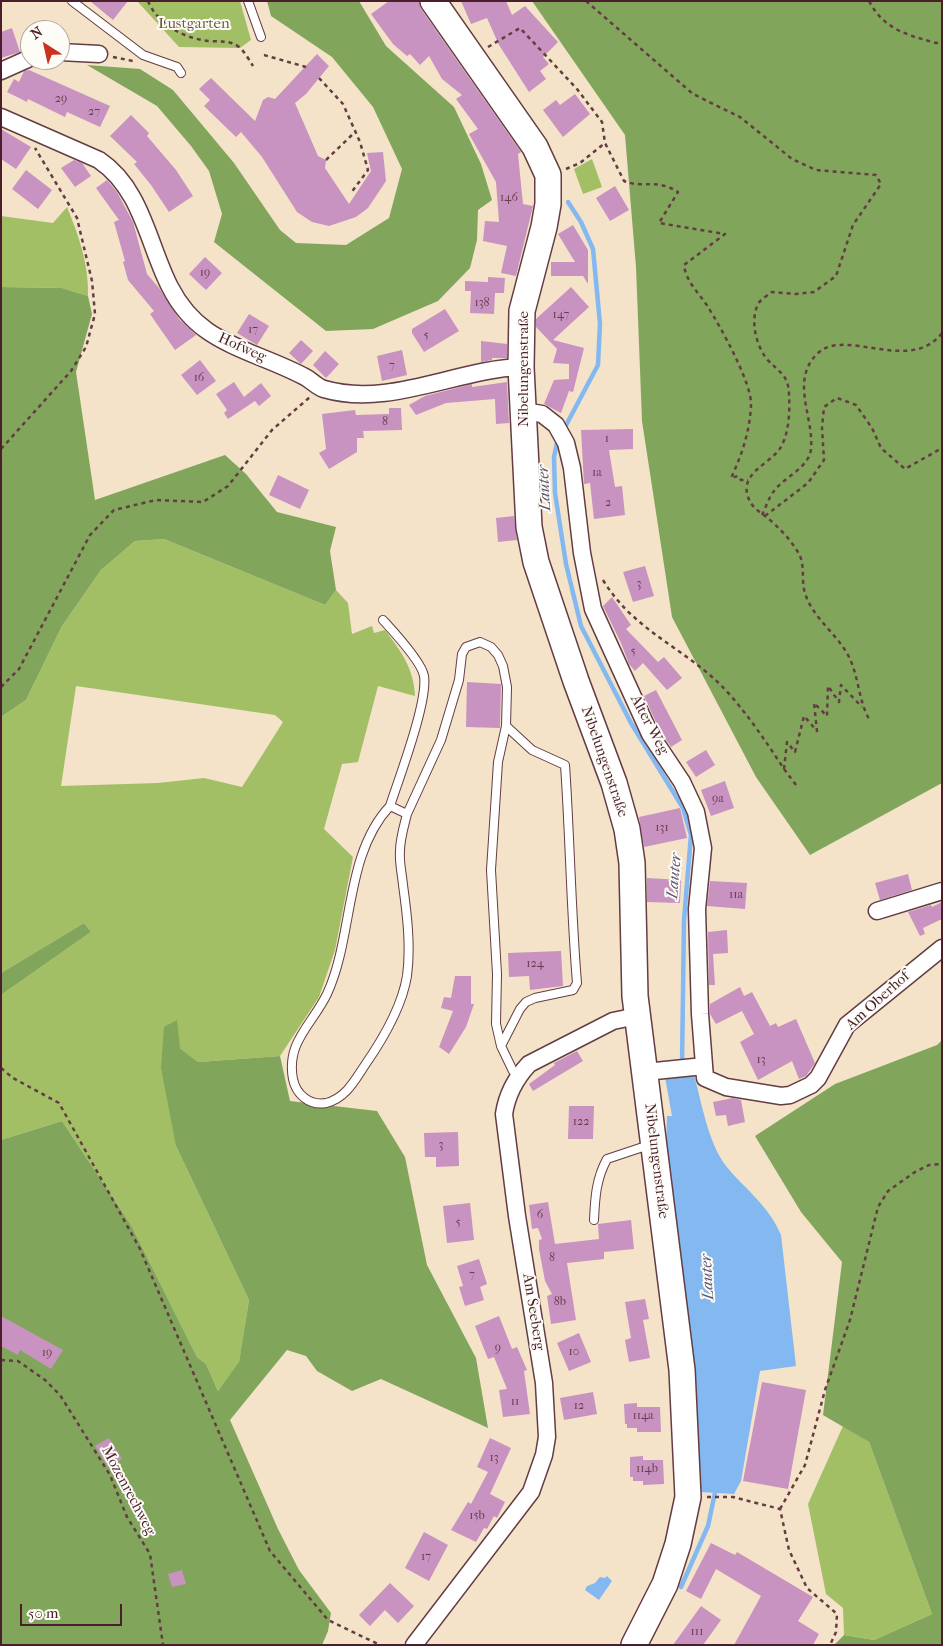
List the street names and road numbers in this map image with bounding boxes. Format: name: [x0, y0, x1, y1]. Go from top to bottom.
street label: Nibelungenstraße: [515, 311, 533, 427]
street label: Hofweg: [215, 329, 269, 367]
street label: Alter Weg: [626, 692, 672, 758]
street label: Nibelungenstraße: [577, 704, 631, 820]
street label: Am Oberhof: [842, 968, 914, 1034]
street label: Nibelungenstraße: [640, 1102, 672, 1220]
street label: Am Seeberg: [518, 1272, 548, 1352]
street label: Mozenrechweg: [97, 1443, 159, 1539]

